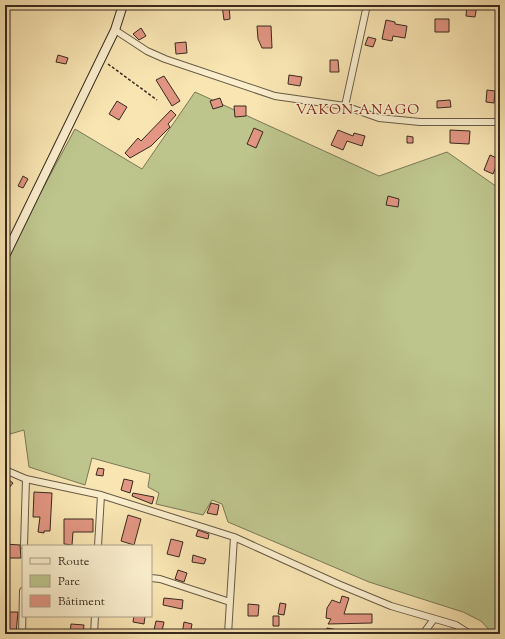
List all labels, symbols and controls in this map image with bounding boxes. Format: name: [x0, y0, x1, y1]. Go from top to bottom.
district label: VAKON-ANAGO: [296, 101, 420, 121]
legend: [22, 545, 152, 617]
text: Route: [58, 553, 90, 571]
text: Parc: [58, 573, 80, 591]
text: Bâtiment: [58, 593, 105, 611]

